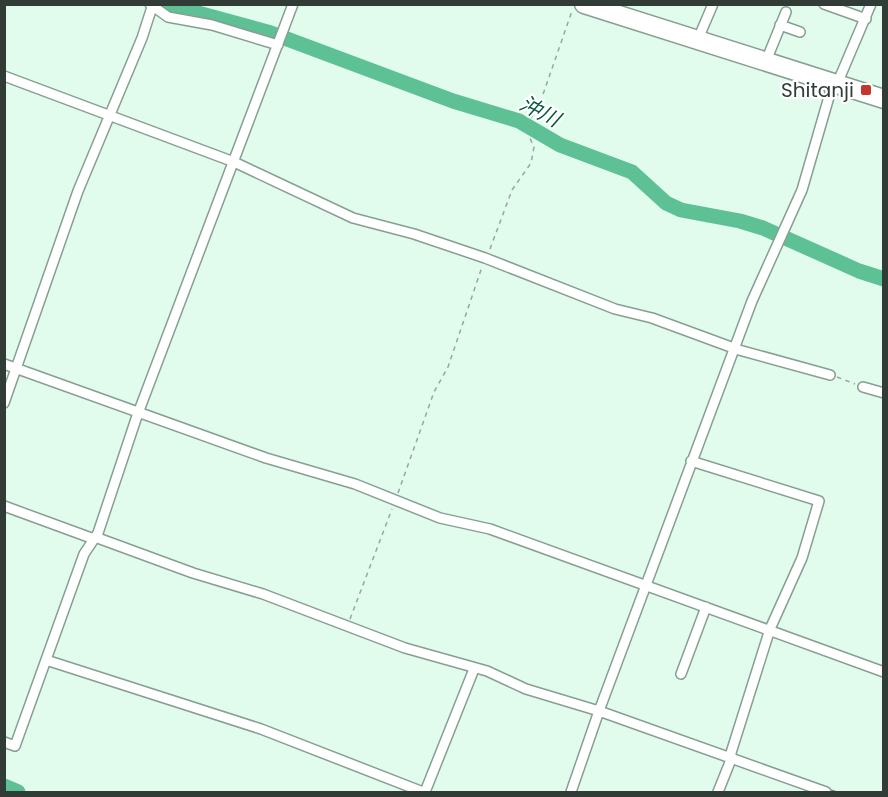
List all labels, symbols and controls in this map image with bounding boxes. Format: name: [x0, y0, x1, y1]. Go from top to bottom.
place label: Shitanji: [781, 76, 854, 104]
marker: Shitanji: [859, 83, 873, 97]
water label: 沖川: [515, 89, 567, 134]

